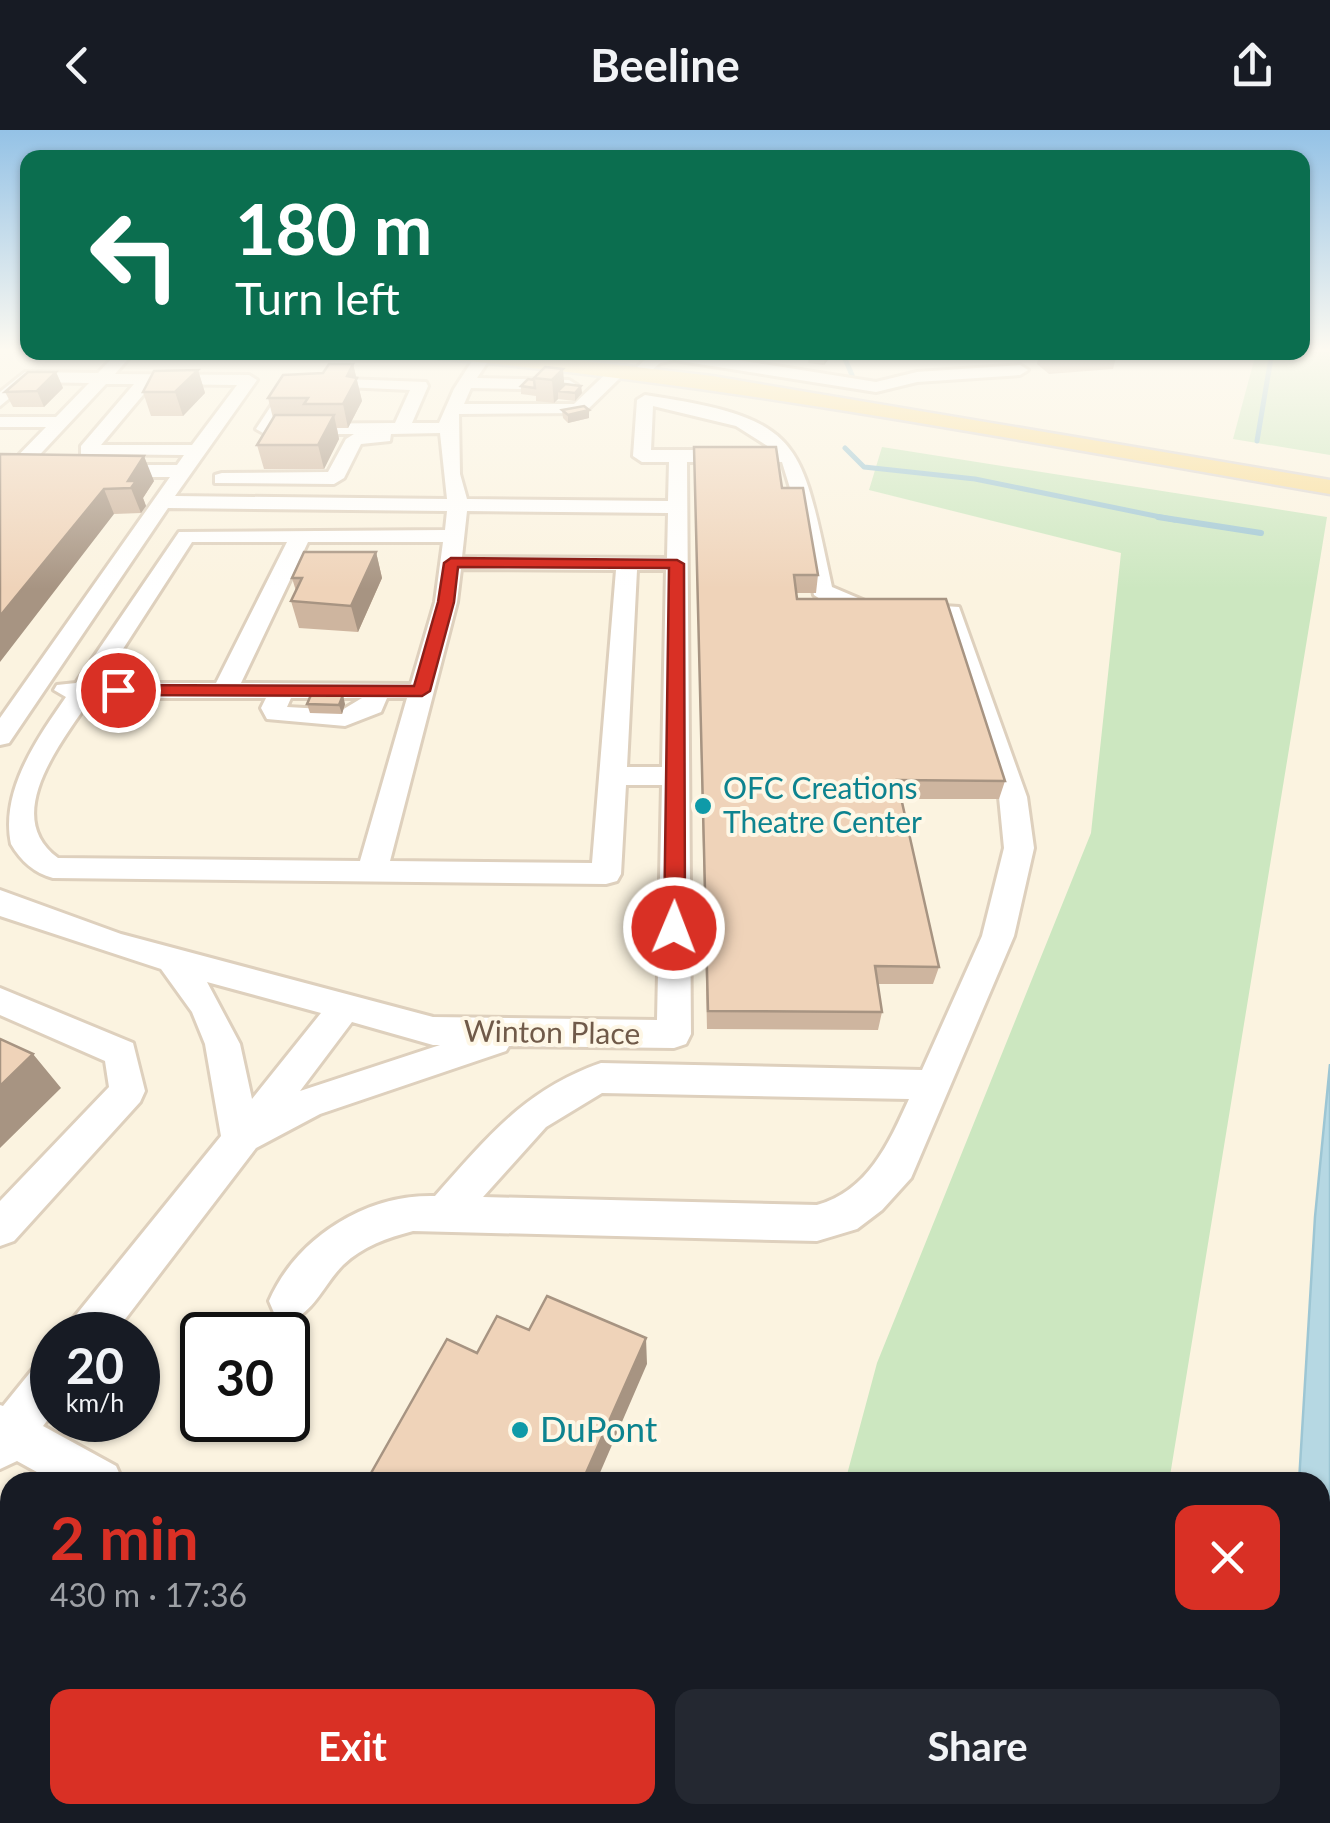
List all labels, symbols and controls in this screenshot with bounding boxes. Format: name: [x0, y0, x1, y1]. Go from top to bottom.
icon: back: [50, 38, 105, 93]
text: Beeline: [590, 38, 740, 92]
icon: share: [1225, 38, 1280, 93]
text: 180 m: [235, 186, 432, 270]
icon: left: [70, 190, 200, 320]
text: Turn left: [235, 271, 400, 325]
pin: [76, 648, 161, 733]
icon: arrive: [91, 663, 146, 718]
place label: OFC Creations Theatre Center: [723, 769, 922, 839]
marker: OFC Creations Theatre Center: [692, 795, 714, 817]
position arrow: [622, 876, 726, 980]
street label: Winton Place: [463, 1011, 641, 1051]
speed limit sign: 30: [180, 1312, 310, 1442]
text: 20: [66, 1335, 124, 1395]
text: km/h: [66, 1387, 124, 1417]
place label: DuPont: [540, 1407, 658, 1449]
marker: DuPont: [509, 1419, 531, 1441]
text: 2 min: [50, 1501, 199, 1573]
button: close: [1175, 1505, 1280, 1610]
text: 430 m · 17:36: [50, 1575, 247, 1614]
button: Exit: [50, 1689, 655, 1804]
button: Share: [675, 1689, 1280, 1804]

